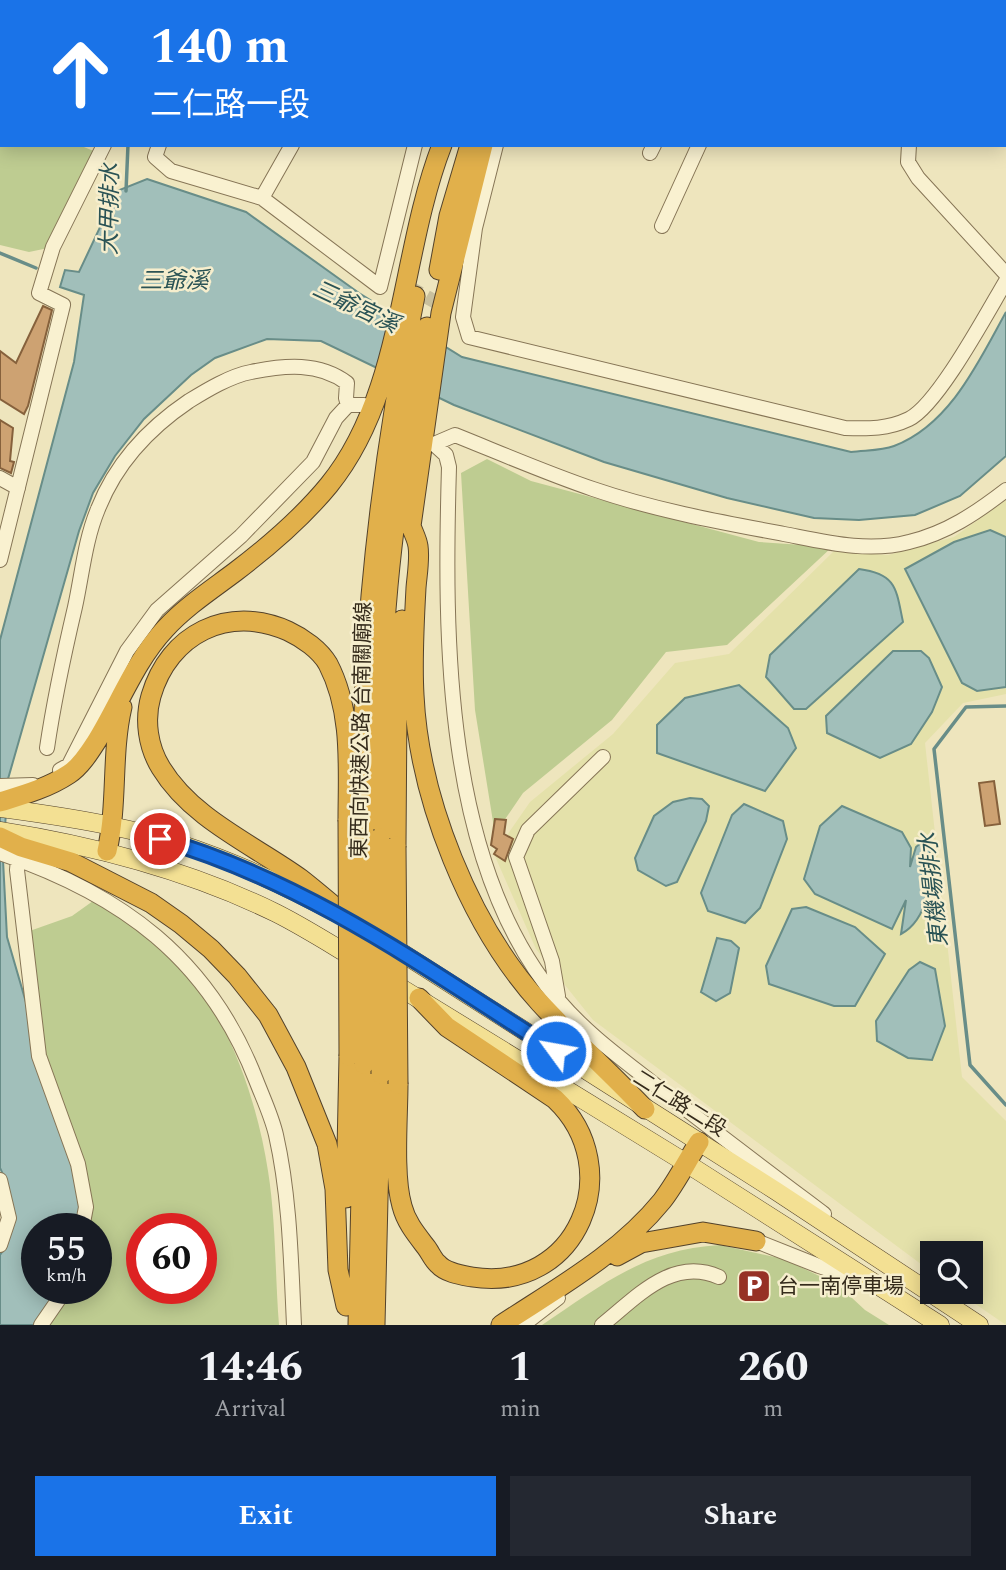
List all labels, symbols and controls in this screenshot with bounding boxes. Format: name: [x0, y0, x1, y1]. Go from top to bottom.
text: 140 m: [150, 10, 289, 85]
icon: ahead: [35, 28, 126, 119]
text: 二仁路一段: [150, 81, 310, 130]
water label: 大甲排水: [92, 162, 129, 255]
water label: 三爺溪: [140, 264, 212, 299]
water label: 三爺宮溪: [306, 272, 407, 344]
street label: 東西向快速公路 台南關廟線: [344, 601, 380, 859]
pin: [130, 809, 190, 869]
icon: arrive: [141, 820, 179, 858]
water label: 東機場排水: [911, 830, 958, 949]
position arrow: [519, 1014, 593, 1088]
street label: 二仁路二段: [626, 1062, 732, 1145]
speed limit sign: 60: [126, 1213, 217, 1304]
text: 55: [47, 1223, 86, 1276]
map controls: [920, 1241, 983, 1304]
button: search: [920, 1241, 983, 1304]
text: km/h: [46, 1262, 87, 1289]
parking icon: 台一南停車場: [735, 1267, 773, 1305]
place label: 台一南停車場: [778, 1271, 904, 1303]
text: 14:46: [197, 1336, 303, 1399]
text: 1: [509, 1336, 532, 1399]
text: 260: [738, 1336, 809, 1399]
text: Arrival: [214, 1392, 286, 1427]
text: min: [500, 1392, 541, 1427]
text: m: [763, 1392, 783, 1427]
button: Exit: [35, 1476, 496, 1556]
button: Share: [510, 1476, 971, 1556]

